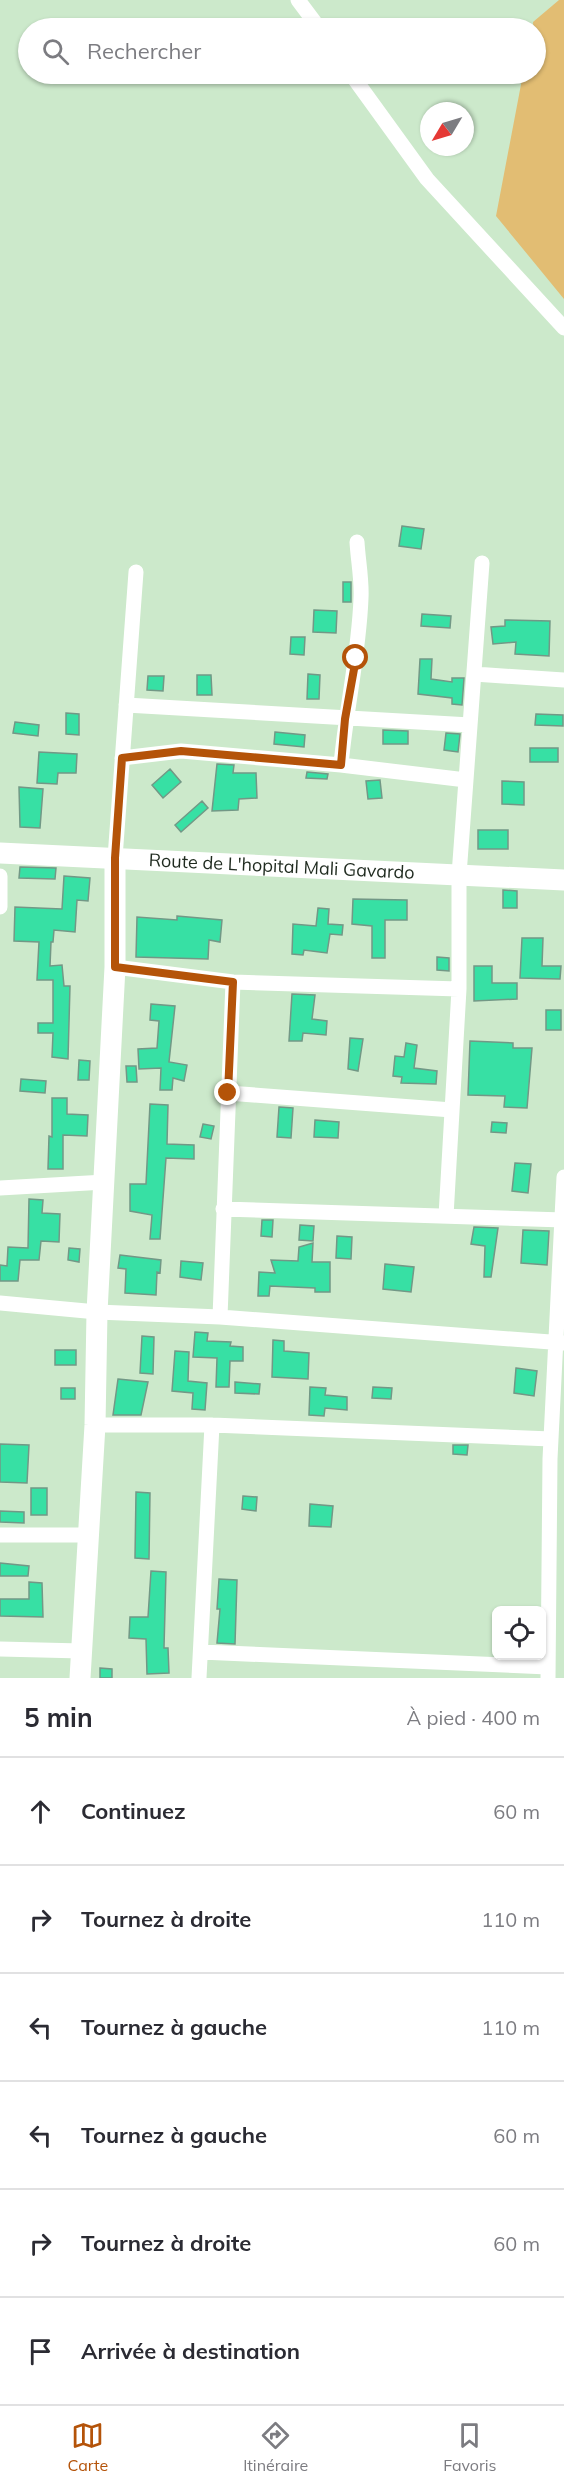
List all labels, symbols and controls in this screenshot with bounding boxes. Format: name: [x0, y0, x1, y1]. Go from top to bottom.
search box: [18, 18, 546, 84]
icon: search: [39, 35, 72, 68]
text: Rechercher: [87, 37, 201, 65]
north arrow: [420, 102, 474, 156]
route start: [342, 644, 368, 670]
street label: Route de L'hopital Mali Gavardo: [148, 848, 415, 884]
route end: [214, 1079, 240, 1105]
map controls: [492, 1606, 546, 1660]
button: locate: [492, 1606, 546, 1660]
text: 5 min: [24, 1701, 93, 1734]
text: À pied · 400 m: [407, 1705, 540, 1730]
icon: ahead: [24, 1795, 57, 1828]
text: Continuez: [81, 1797, 186, 1825]
text: 60 m: [493, 1799, 540, 1824]
icon: right: [24, 1903, 57, 1936]
text: Tournez à droite: [81, 1905, 251, 1933]
text: 110 m: [481, 1907, 540, 1932]
icon: left: [24, 2011, 57, 2044]
text: Tournez à gauche: [81, 2013, 267, 2041]
text: 110 m: [481, 2015, 540, 2040]
icon: left: [24, 2119, 57, 2152]
text: Tournez à gauche: [81, 2121, 267, 2149]
text: 60 m: [493, 2123, 540, 2148]
icon: right: [24, 2227, 57, 2260]
text: Tournez à droite: [81, 2229, 251, 2257]
text: 60 m: [493, 2231, 540, 2256]
icon: arrive: [24, 2335, 57, 2368]
text: Arrivée à destination: [81, 2337, 300, 2365]
tab: Carte: [67, 2419, 108, 2475]
tab: Itinéraire: [243, 2419, 308, 2475]
tab: Favoris: [443, 2419, 497, 2475]

